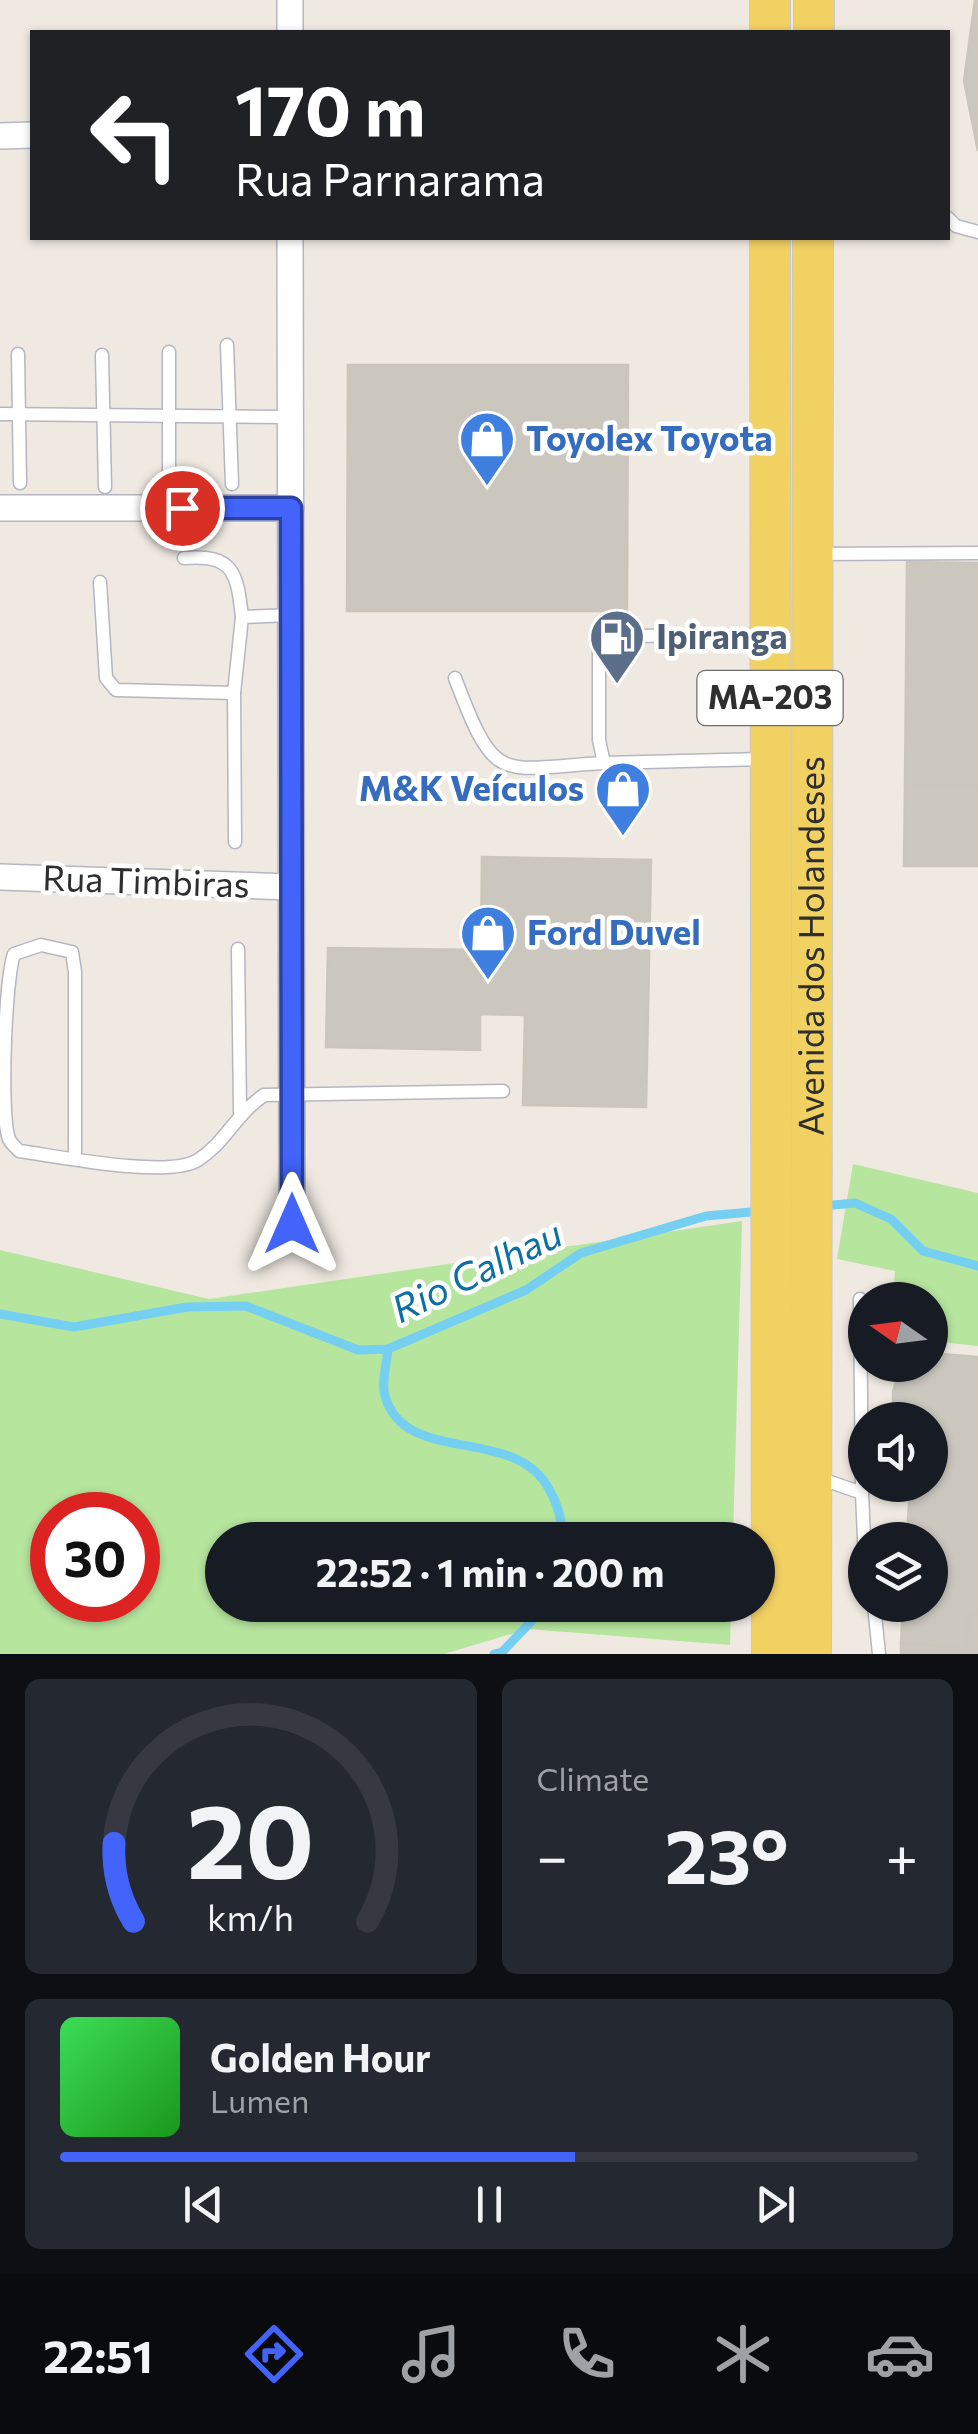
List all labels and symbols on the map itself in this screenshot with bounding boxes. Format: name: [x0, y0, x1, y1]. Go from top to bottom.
shop icon: Toyolex Toyota: [457, 409, 517, 488]
place label: Toyolex Toyota: [526, 415, 773, 458]
pin: [140, 466, 225, 551]
fuel station icon: Ipiranga: [587, 607, 647, 686]
place label: Ipiranga: [656, 613, 788, 656]
road number: MA-203: [698, 671, 842, 725]
street label: Avenida dos Holandeses: [788, 756, 831, 1136]
shop icon: M&K Veículos: [593, 759, 653, 838]
place label: M&K Veículos: [359, 765, 584, 808]
street label: Rua Timbiras: [42, 854, 250, 905]
shop icon: Ford Duvel: [458, 903, 518, 982]
place label: Ford Duvel: [527, 909, 701, 952]
position arrow: [240, 1172, 344, 1276]
water label: Rio Calhau: [383, 1208, 569, 1331]
north arrow: [848, 1282, 948, 1382]
speed limit sign: 30: [30, 1492, 160, 1622]

